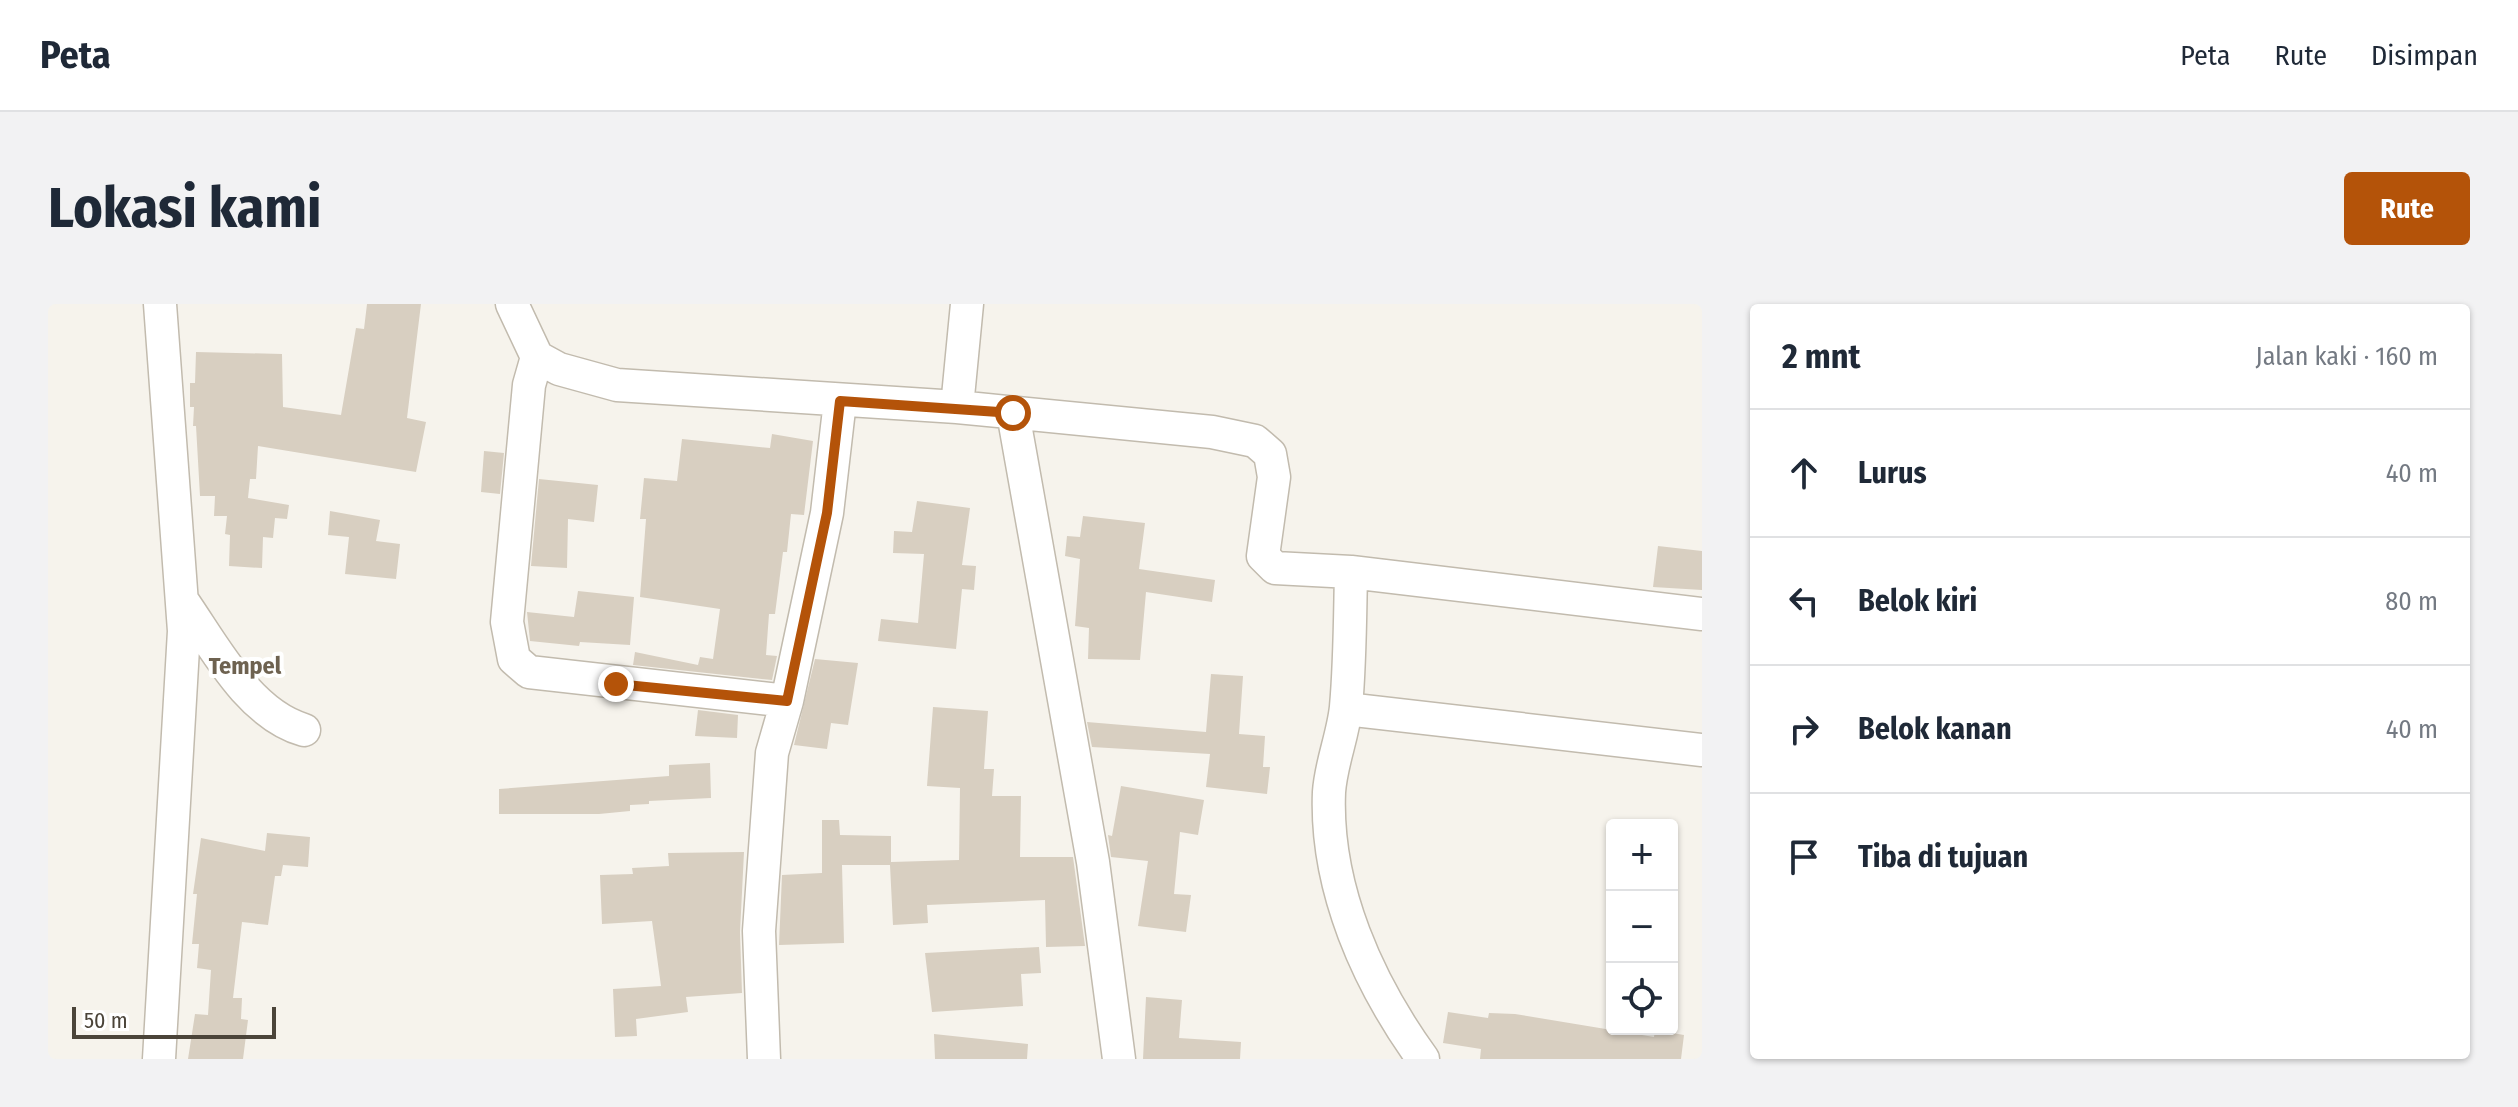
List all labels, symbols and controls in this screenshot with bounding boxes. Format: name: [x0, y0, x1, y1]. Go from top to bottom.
text: Peta: [40, 32, 111, 78]
text: Peta: [2180, 39, 2231, 72]
text: Rute: [2275, 39, 2327, 72]
text: Disimpan: [2371, 39, 2478, 72]
button: Rute: [2344, 172, 2470, 245]
text: Lokasi kami: [48, 175, 321, 242]
text: 2 mnt: [1782, 336, 1861, 377]
text: Jalan kaki · 160 m: [2256, 341, 2438, 372]
route start: [995, 395, 1031, 431]
icon: ahead: [1782, 451, 1826, 495]
text: Lurus: [1858, 455, 1927, 491]
text: 40 m: [2386, 458, 2438, 489]
icon: left: [1782, 579, 1826, 623]
text: Belok kiri: [1858, 583, 1977, 619]
text: 80 m: [2385, 586, 2438, 617]
district label: Tempel: [209, 652, 282, 680]
route end: [598, 666, 634, 702]
icon: right: [1782, 707, 1826, 751]
text: Belok kanan: [1858, 711, 2012, 747]
text: 40 m: [2386, 714, 2438, 745]
map controls: [1606, 819, 1678, 1035]
button: +: [1606, 819, 1678, 891]
icon: arrive: [1782, 835, 1826, 879]
text: Tiba di tujuan: [1858, 839, 2028, 875]
button: −: [1606, 891, 1678, 963]
button: locate: [1606, 963, 1678, 1035]
scale bar: [72, 1003, 276, 1039]
text: 50 m: [84, 1007, 128, 1034]

